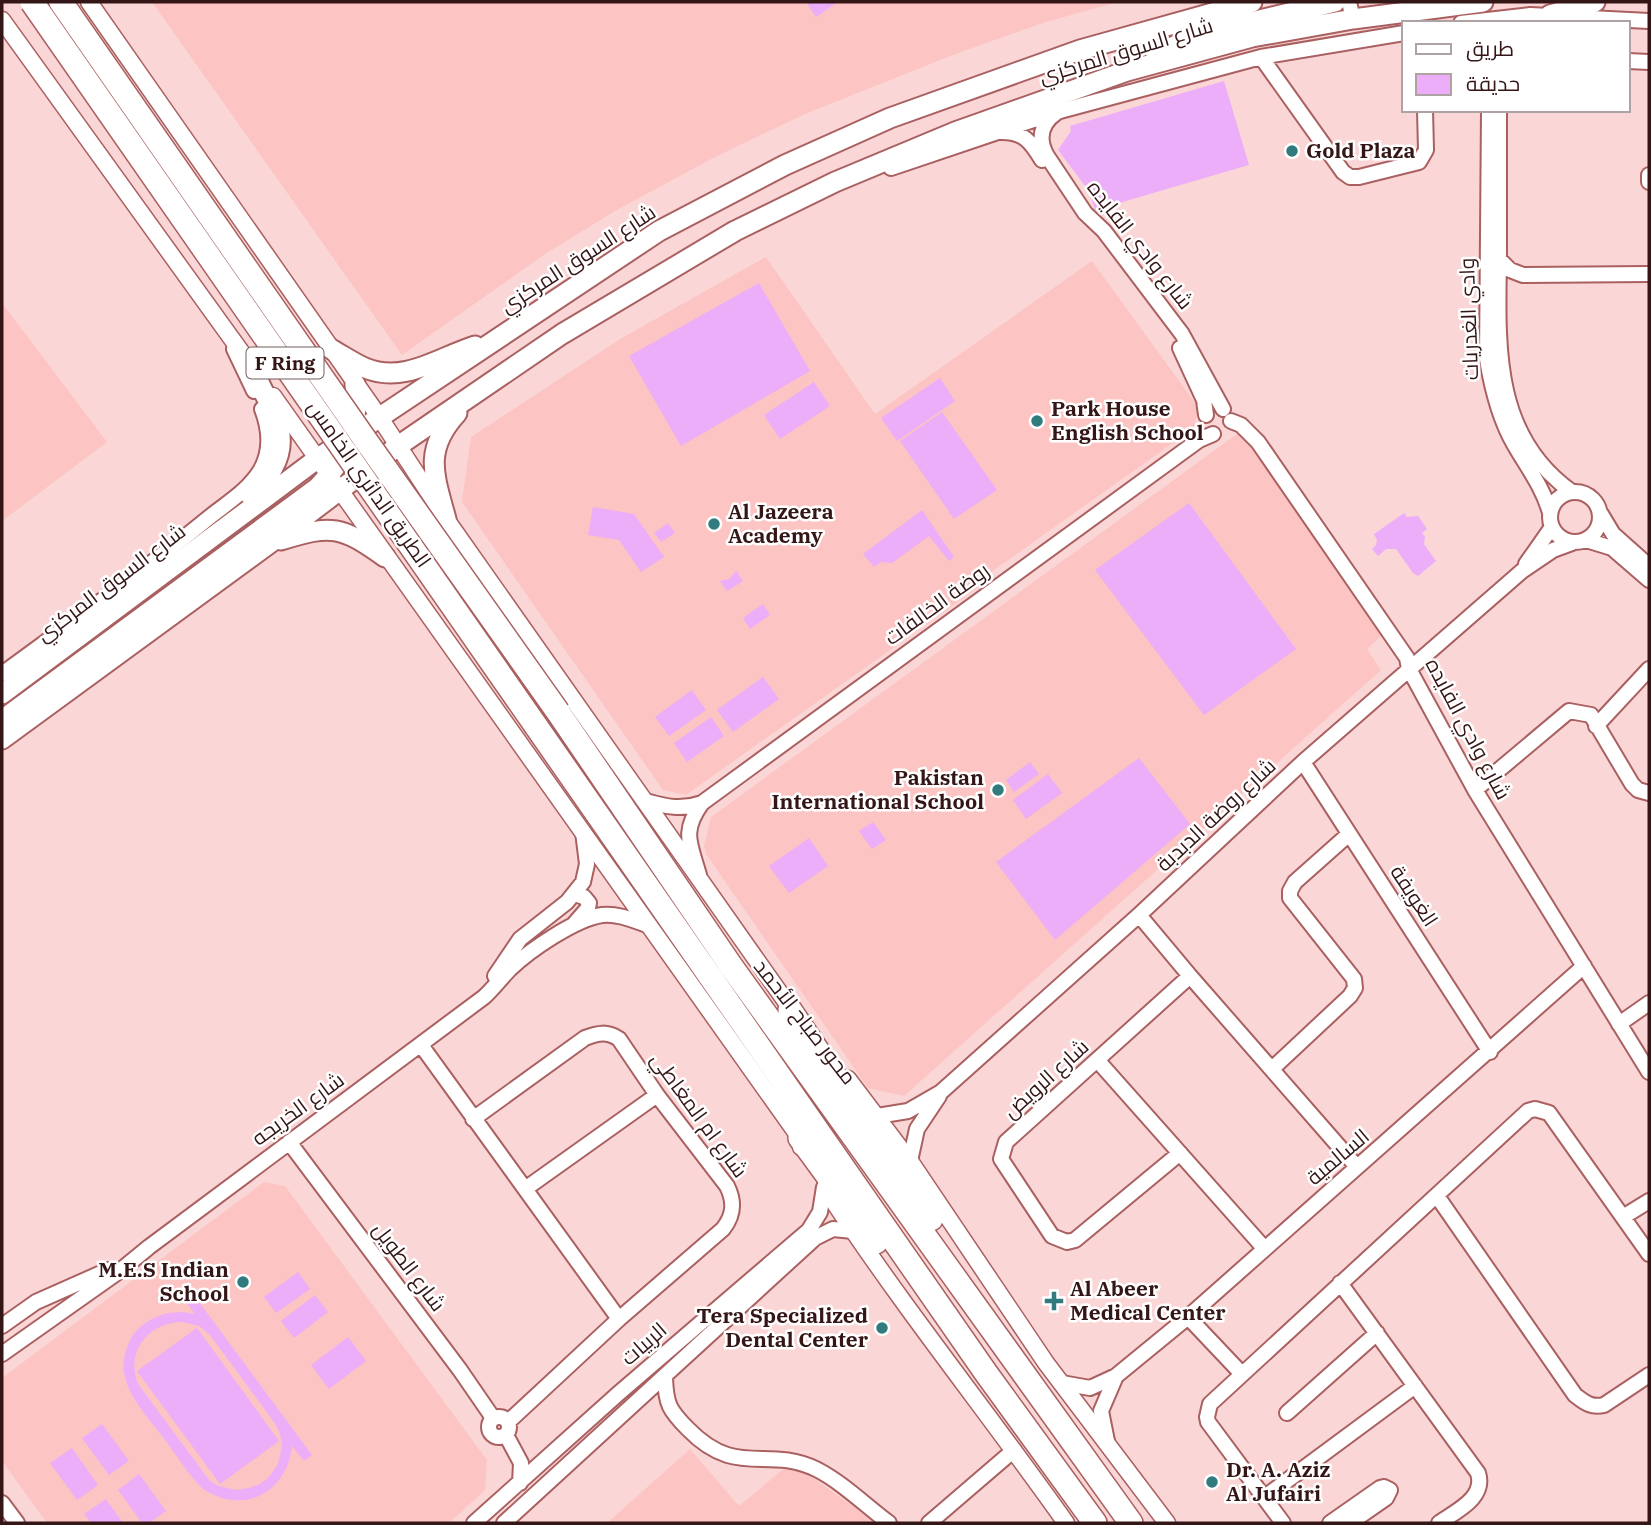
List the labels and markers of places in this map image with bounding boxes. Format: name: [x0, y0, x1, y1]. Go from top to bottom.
place label: Gold Plaza: [1306, 136, 1415, 164]
marker: Gold Plaza: [1284, 143, 1300, 159]
place label: Park House English School: [1051, 394, 1204, 446]
marker: Park House English School: [1029, 413, 1045, 429]
place label: Al Jazeera Academy: [728, 497, 834, 549]
marker: Al Jazeera Academy: [706, 516, 722, 532]
place label: Pakistan International School: [772, 763, 984, 815]
marker: Pakistan International School: [990, 782, 1006, 798]
place label: M.E.S Indian School: [98, 1255, 229, 1307]
marker: M.E.S Indian School: [235, 1274, 251, 1290]
place label: Al Abeer Medical Center: [1070, 1274, 1226, 1326]
marker: Al Abeer Medical Center: [1044, 1291, 1064, 1311]
place label: Tera Specialized Dental Center: [697, 1301, 869, 1353]
marker: Tera Specialized Dental Center: [874, 1320, 890, 1336]
place label: Dr. A. Aziz Al Jufairi: [1226, 1455, 1331, 1507]
marker: Dr. A. Aziz Al Jufairi: [1204, 1474, 1220, 1490]

